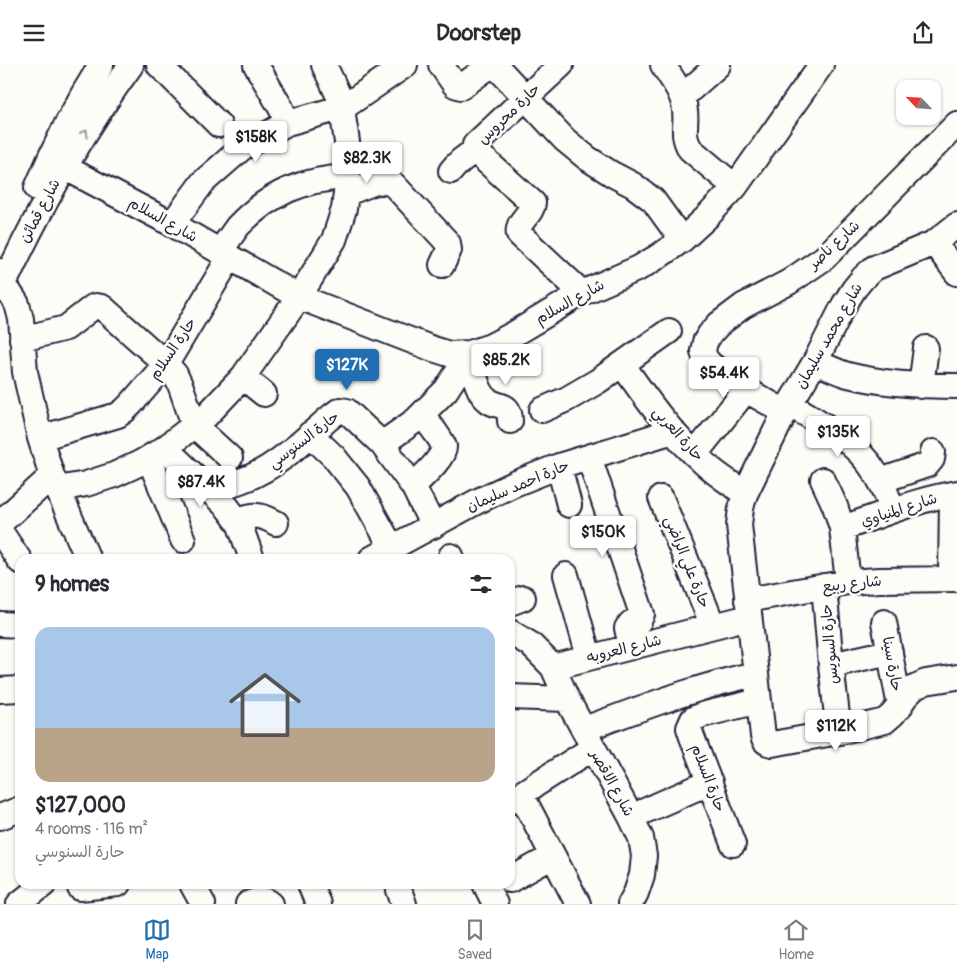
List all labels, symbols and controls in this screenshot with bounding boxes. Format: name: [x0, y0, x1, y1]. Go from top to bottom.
icon: menu: [20, 19, 48, 47]
text: Doorstep: [436, 19, 521, 47]
icon: share: [909, 19, 937, 47]
street label: حارة محروس: [474, 79, 544, 149]
north arrow: [896, 80, 941, 125]
map controls: [896, 80, 941, 125]
pin: $158K: [221, 121, 291, 163]
text: $158K: [235, 127, 277, 147]
one-way arrow: [78, 130, 88, 139]
pin: $82.3K: [326, 141, 408, 184]
text: $82.3K: [343, 148, 391, 168]
street label: شارع قمائن: [15, 176, 65, 246]
street label: شارع السلام: [125, 193, 201, 248]
street label: شارع ناصر: [803, 216, 864, 275]
street label: شارع السلام: [532, 275, 608, 330]
street label: شارع محمد سليمان: [791, 280, 867, 392]
street label: حارة السلام: [145, 314, 202, 384]
pin: $85.2K: [465, 343, 547, 386]
pin: $127K: [312, 349, 382, 391]
text: $85.2K: [482, 350, 530, 370]
text: $127K: [326, 355, 368, 375]
pin: $54.4K: [683, 357, 765, 399]
text: $54.4K: [699, 363, 749, 383]
street label: حارة العربي: [646, 403, 708, 467]
street label: حارة السنوسي: [265, 407, 345, 475]
pin: $135K: [803, 415, 873, 458]
text: $135K: [817, 422, 859, 442]
street label: حارة احمد سليمان: [464, 456, 572, 516]
pin: $87.4K: [160, 465, 242, 508]
text: $87.4K: [177, 472, 225, 492]
street label: شارع المنياوي: [858, 489, 940, 532]
street label: حارة علي الراضي: [657, 513, 714, 612]
pin: $150K: [568, 515, 638, 558]
text: $150K: [581, 522, 625, 542]
icon: filters: [467, 570, 495, 598]
text: 9 homes: [35, 571, 109, 598]
street label: شارع ربيع: [821, 571, 883, 598]
street label: حارة السويس: [817, 603, 843, 685]
street label: شارع العروبه: [585, 631, 663, 667]
street label: حارة سينا: [878, 635, 906, 693]
icon: home: [220, 660, 310, 750]
pin: $112K: [801, 709, 871, 752]
text: $112K: [816, 716, 856, 736]
street label: حارة السلام: [685, 741, 730, 815]
street label: شارع الاقصر: [585, 745, 638, 820]
text: $127,000: [35, 792, 126, 819]
text: 4 rooms · 116 m²: [35, 819, 148, 839]
text: حارة السنوسي: [35, 842, 125, 862]
tab: Map: [143, 916, 171, 963]
tab: Saved: [457, 916, 492, 963]
tab: Home: [779, 916, 814, 963]

